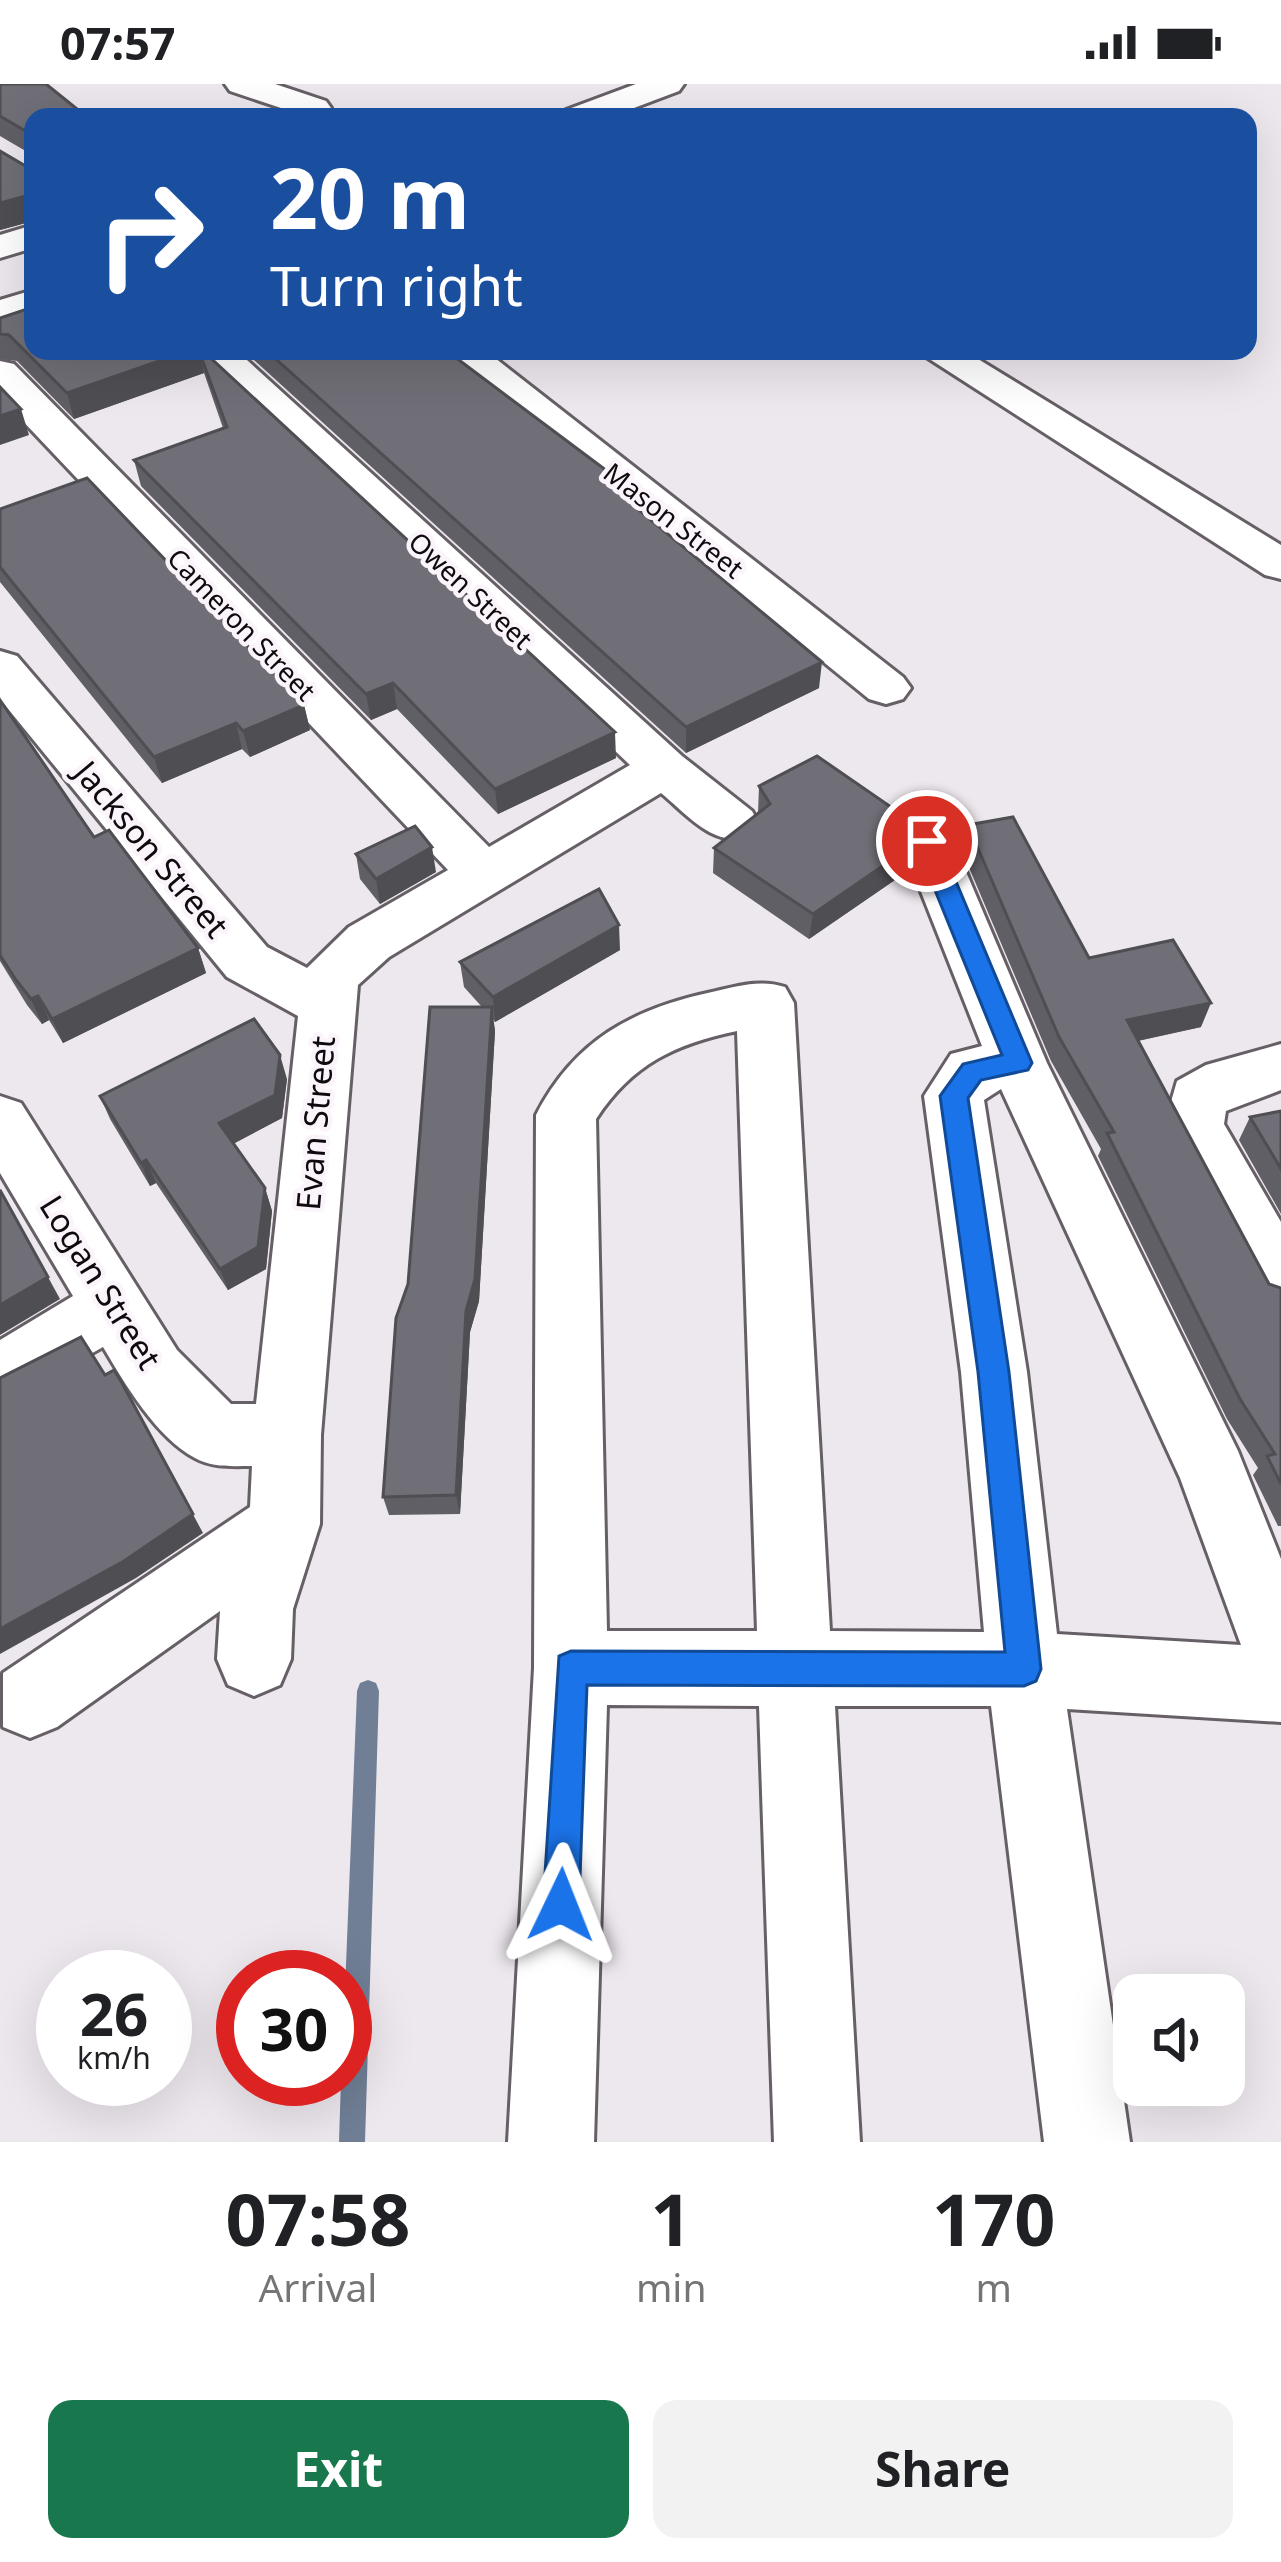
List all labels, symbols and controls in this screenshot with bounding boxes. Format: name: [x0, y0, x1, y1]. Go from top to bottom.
text: 07:57: [60, 12, 176, 73]
text: 20 m: [270, 139, 470, 254]
icon: right: [72, 156, 228, 312]
text: Turn right: [270, 248, 523, 322]
street label: Mason Street: [596, 454, 752, 586]
street label: Owen Street: [401, 523, 541, 657]
street label: Cameron Street: [160, 540, 324, 709]
street label: Jackson Street: [63, 749, 239, 947]
pin: [876, 790, 978, 892]
icon: arrive: [894, 808, 960, 874]
street label: Evan Street: [285, 1034, 345, 1212]
street label: Logan Street: [30, 1186, 172, 1378]
position arrow: [498, 1842, 624, 1968]
speed limit sign: 30: [216, 1950, 372, 2106]
text: 26: [80, 1972, 148, 2054]
map controls: [1113, 1974, 1245, 2106]
button: sound: [1113, 1974, 1245, 2106]
text: km/h: [77, 2037, 151, 2078]
text: 07:58: [225, 2169, 410, 2267]
text: 1: [651, 2169, 692, 2267]
text: 170: [932, 2169, 1056, 2267]
text: Arrival: [258, 2260, 377, 2313]
text: min: [636, 2260, 707, 2313]
text: m: [976, 2260, 1012, 2313]
button: Exit: [48, 2400, 629, 2538]
button: Share: [653, 2400, 1233, 2538]

